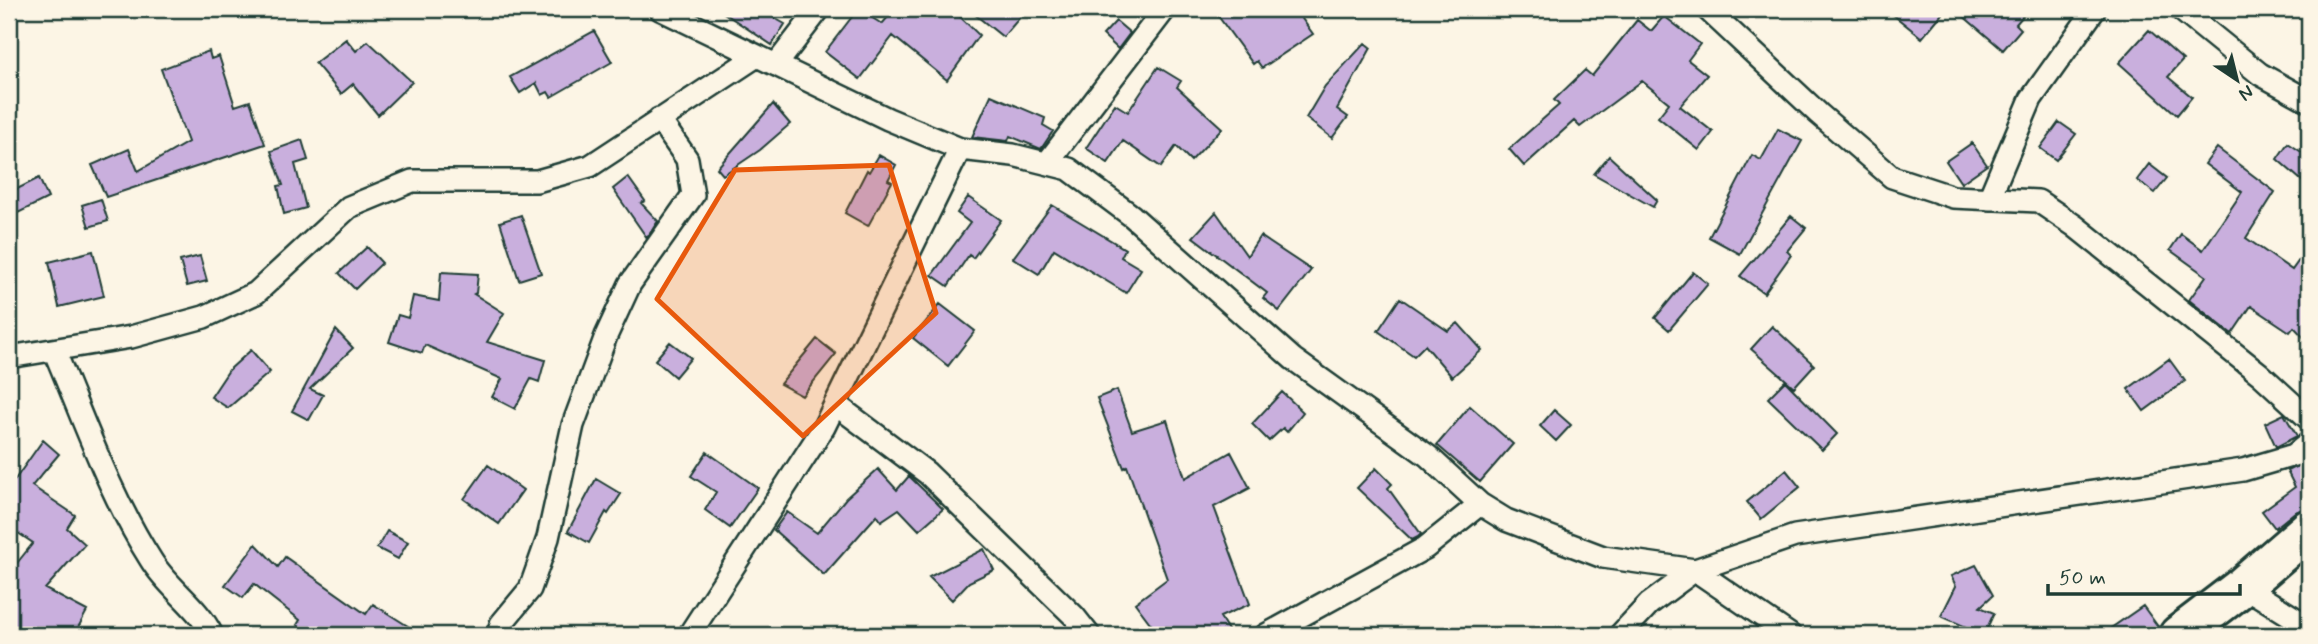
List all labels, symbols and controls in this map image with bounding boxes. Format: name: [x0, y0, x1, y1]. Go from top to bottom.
north arrow: [2202, 46, 2272, 116]
text: N: [2234, 79, 2258, 107]
scale bar: [2048, 553, 2241, 597]
text: 50 m: [2059, 564, 2106, 592]

